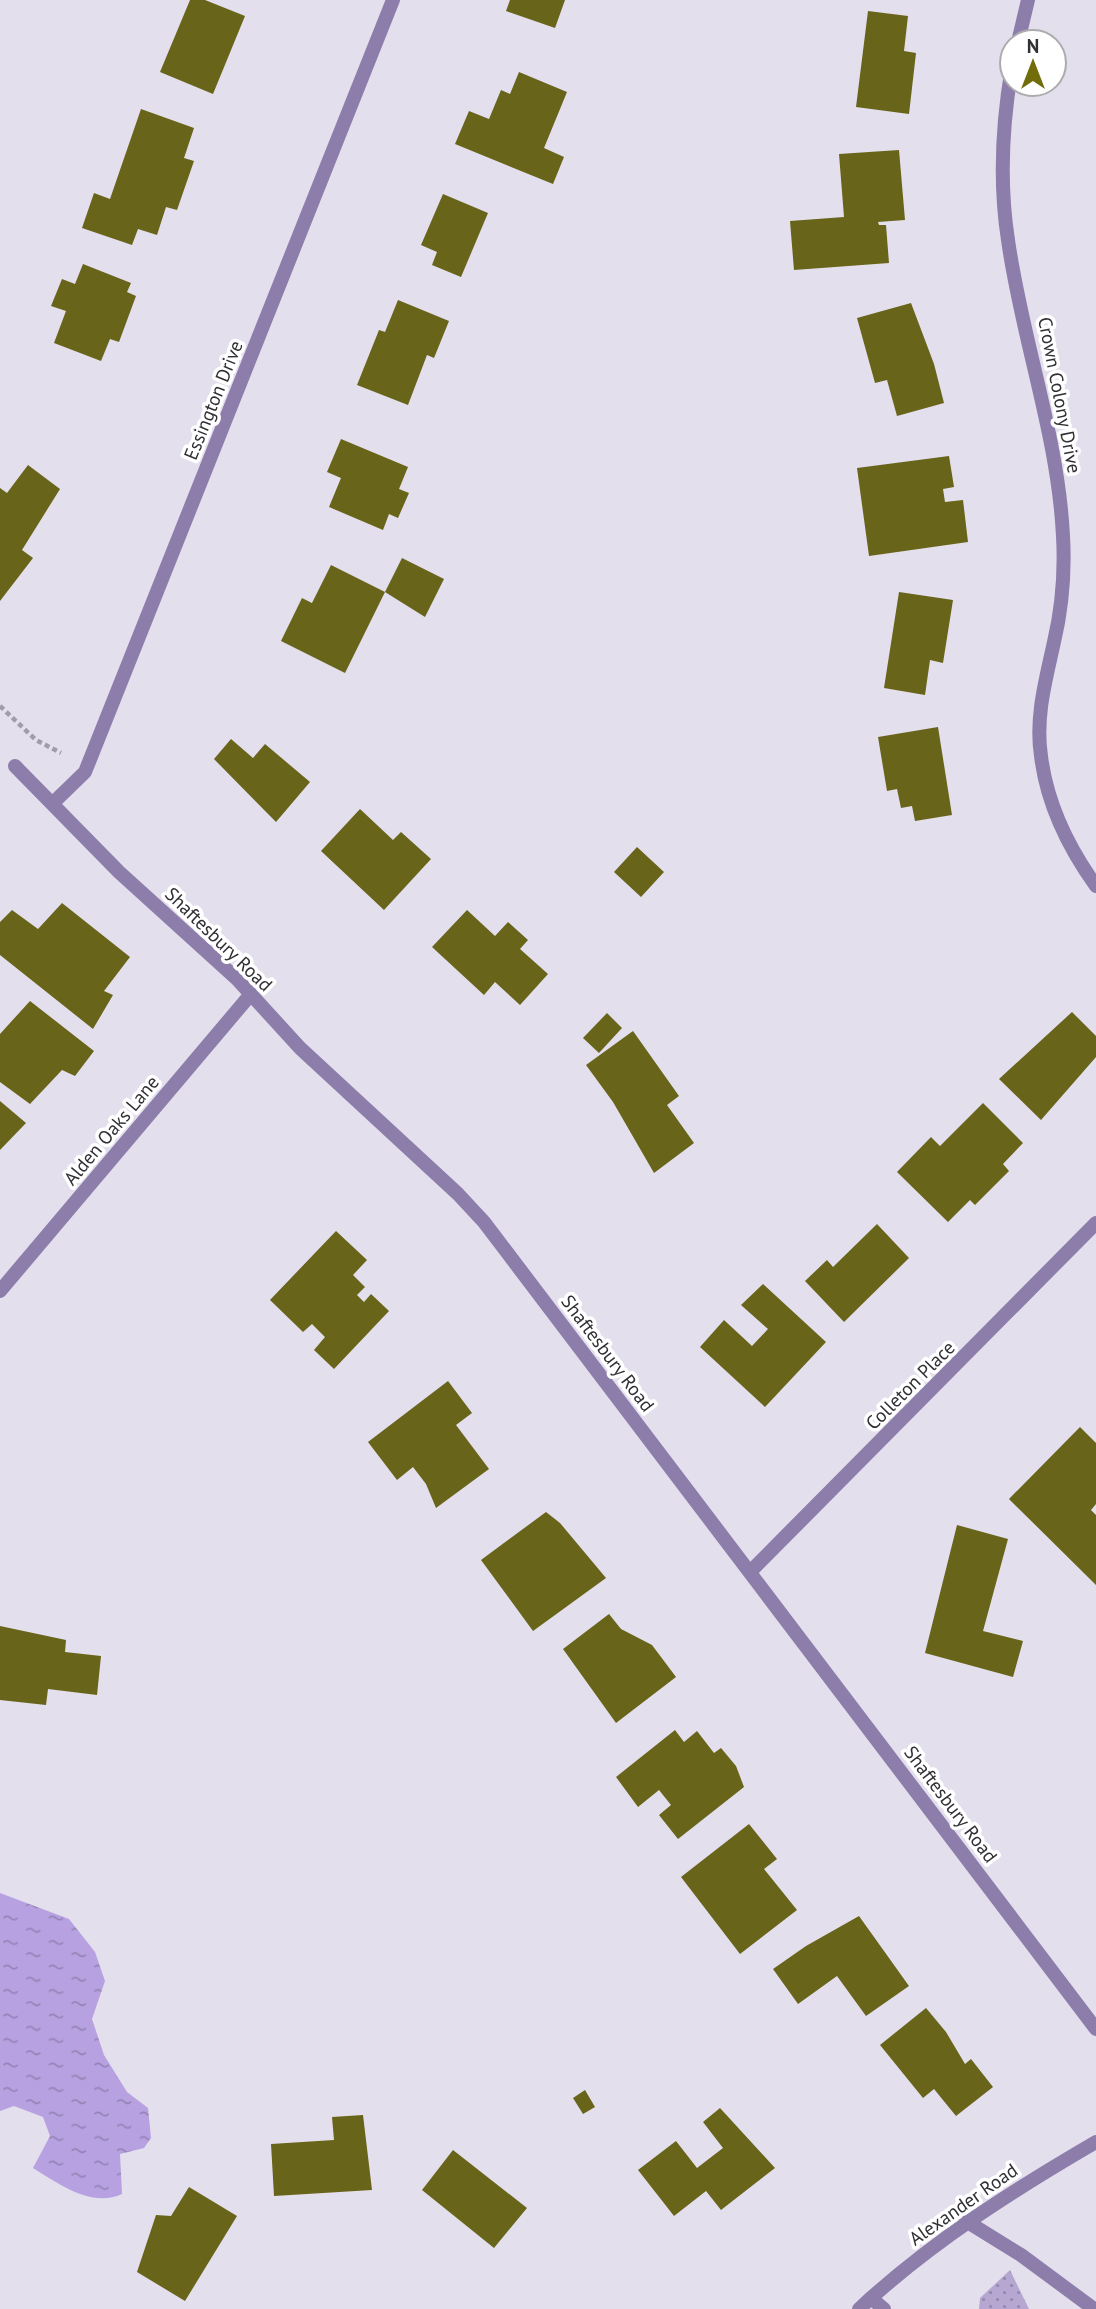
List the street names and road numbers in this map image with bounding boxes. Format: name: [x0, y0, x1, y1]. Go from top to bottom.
street label: Crown Colony Drive: [1033, 315, 1087, 475]
street label: Essington Drive: [178, 337, 248, 463]
street label: Shaftesbury Road: [160, 882, 278, 996]
street label: Alden Oaks Lane: [58, 1070, 164, 1190]
street label: Shaftesbury Road: [556, 1290, 660, 1416]
street label: Colleton Place: [860, 1335, 960, 1435]
street label: Shaftesbury Road: [899, 1741, 1003, 1867]
street label: Alexander Road: [904, 2158, 1022, 2250]

